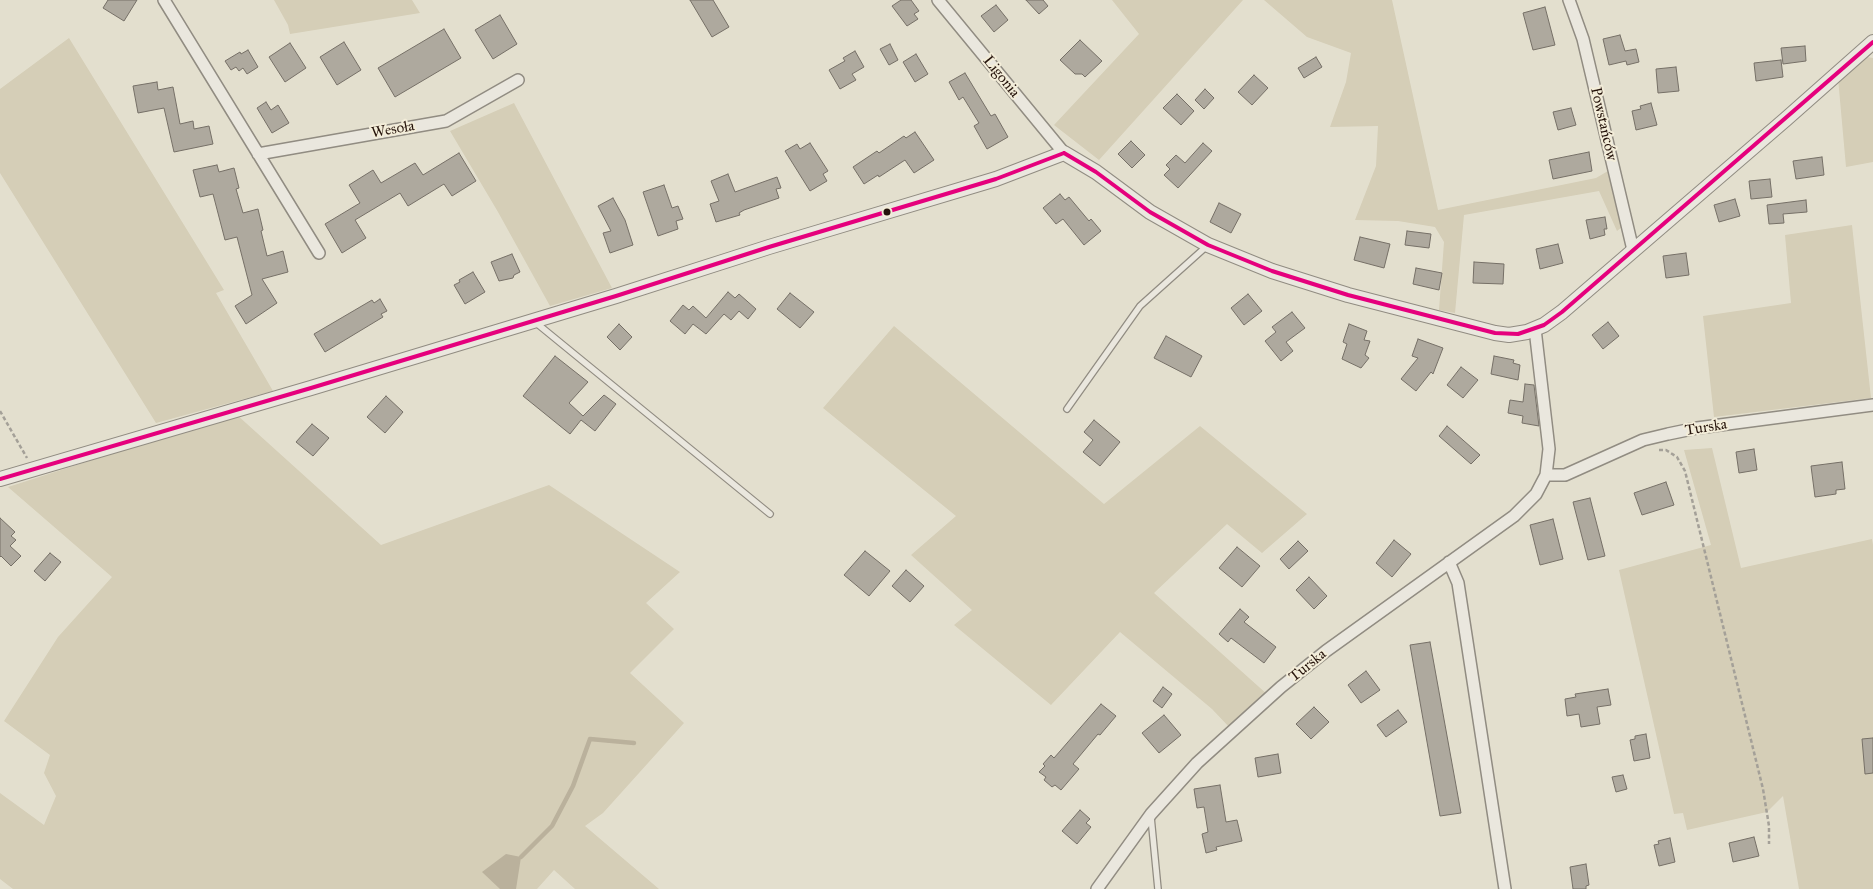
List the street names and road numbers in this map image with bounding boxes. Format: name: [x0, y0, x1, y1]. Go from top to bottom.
street label: Ligonia: [979, 53, 1023, 101]
street label: Powstańców: [1586, 86, 1620, 162]
street label: Wesoła: [370, 117, 416, 143]
street label: Turska: [1684, 416, 1728, 440]
street label: Turska: [1286, 646, 1330, 686]

